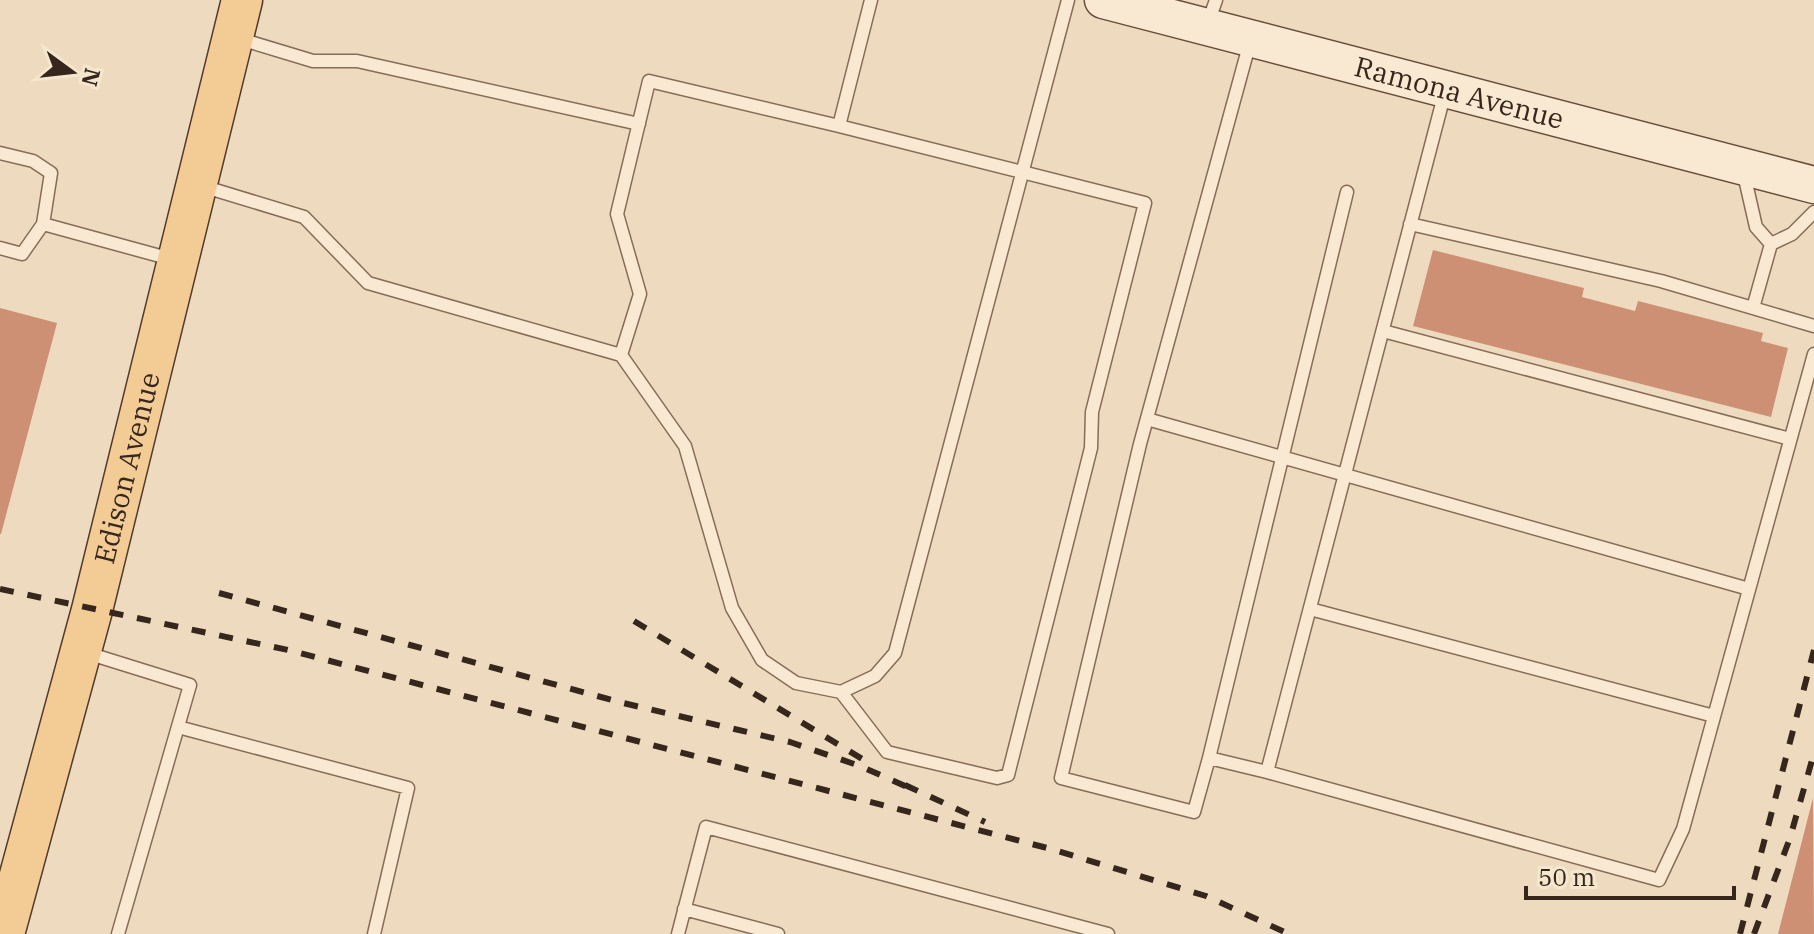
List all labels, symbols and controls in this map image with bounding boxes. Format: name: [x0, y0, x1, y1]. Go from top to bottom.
north arrow: [32, 32, 112, 112]
street label: Ramona Avenue: [1351, 47, 1568, 137]
text: N: [76, 65, 108, 89]
street label: Edison Avenue: [85, 368, 168, 567]
scale bar: [1526, 850, 1734, 900]
text: 50 m: [1538, 861, 1595, 893]

